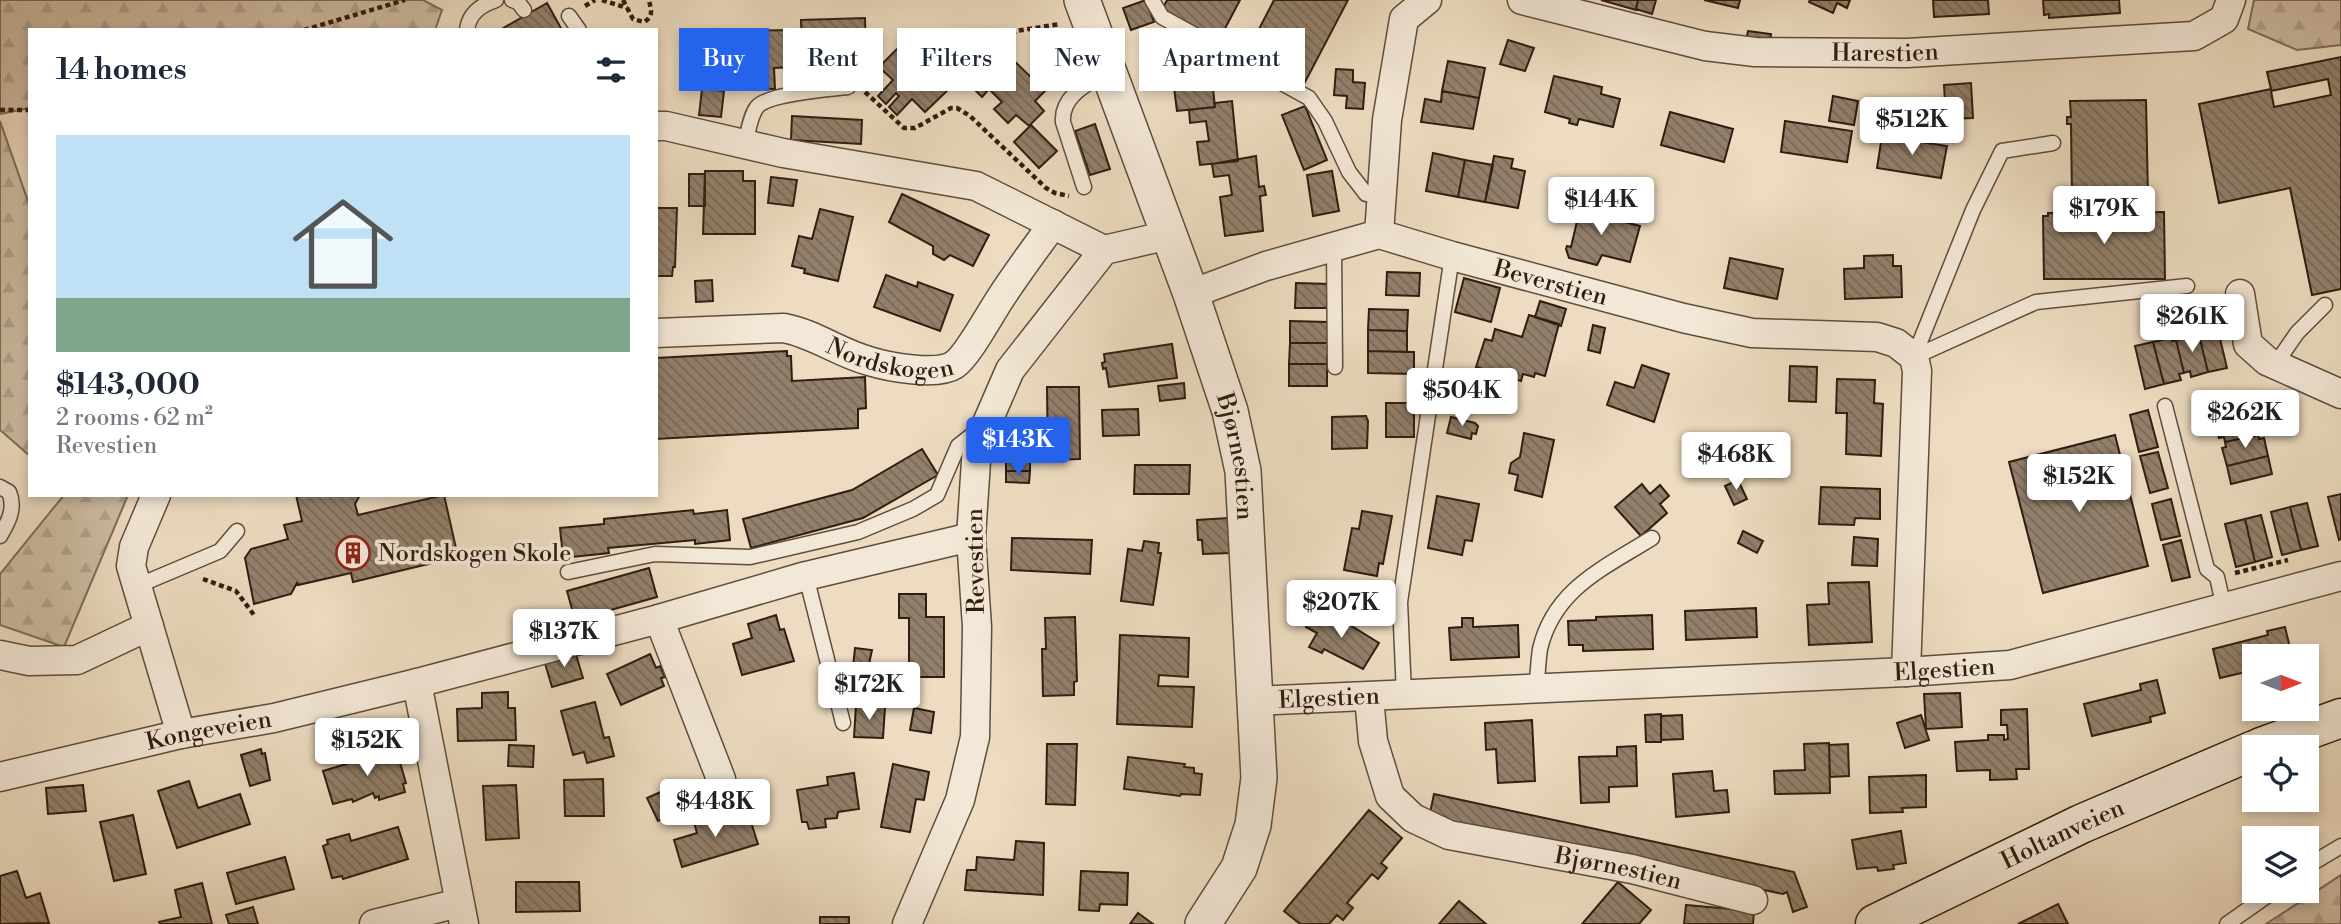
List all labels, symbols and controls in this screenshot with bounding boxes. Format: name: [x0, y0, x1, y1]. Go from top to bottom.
chip: Buy: [679, 28, 769, 91]
chip: Rent: [783, 28, 883, 91]
chip: Filters: [897, 28, 1016, 91]
chip: New: [1030, 28, 1125, 91]
chip: Apartment: [1139, 28, 1305, 91]
street label: Harestien: [1831, 37, 1939, 69]
text: 14 homes: [56, 51, 187, 89]
icon: filters: [592, 51, 630, 89]
pin: $512K: [1863, 97, 1961, 157]
text: $512K: [1876, 106, 1948, 134]
pin: $144K: [1552, 177, 1650, 237]
icon: home: [280, 181, 406, 307]
text: $144K: [1564, 186, 1638, 214]
pin: $179K: [2055, 187, 2153, 246]
text: $179K: [2069, 195, 2139, 223]
street label: Beverstien: [1489, 254, 1611, 313]
pin: $261K: [2143, 294, 2241, 354]
text: $261K: [2156, 303, 2228, 331]
street label: Nordskogen: [821, 332, 957, 386]
text: $143,000: [56, 366, 200, 404]
pin: $504K: [1413, 368, 1511, 428]
text: $504K: [1423, 377, 1501, 405]
street label: Bjørnestien: [1209, 388, 1260, 521]
pin: $262K: [2196, 391, 2294, 450]
text: $262K: [2207, 399, 2283, 427]
text: 2 rooms · 62 m²: [56, 404, 213, 432]
pin: $143K: [969, 418, 1067, 477]
text: $143K: [982, 426, 1054, 454]
text: Revestien: [56, 432, 157, 460]
pin: $468K: [1687, 433, 1785, 492]
text: $468K: [1698, 441, 1774, 469]
pin: $152K: [2030, 454, 2128, 514]
text: $152K: [2043, 463, 2115, 491]
street label: Revestien: [960, 508, 992, 614]
building icon: Nordskogen Skole: [334, 534, 372, 572]
place label: Nordskogen Skole: [378, 539, 571, 569]
pin: $207K: [1292, 580, 1390, 640]
text: $207K: [1303, 589, 1379, 617]
pin: $137K: [515, 610, 613, 669]
text: $137K: [529, 618, 599, 646]
north arrow: [2242, 644, 2319, 721]
map controls: [2242, 644, 2319, 903]
street label: Elgestien: [1893, 652, 1996, 689]
pin: $172K: [820, 662, 918, 722]
text: $172K: [834, 671, 904, 699]
street label: Elgestien: [1278, 681, 1380, 716]
street label: Kongeveien: [143, 705, 274, 758]
pin: $152K: [318, 718, 416, 778]
text: $152K: [331, 727, 403, 755]
button: locate: [2242, 735, 2319, 812]
pin: $448K: [666, 780, 764, 839]
text: $448K: [676, 788, 754, 816]
street label: Holtanveien: [1996, 793, 2129, 877]
button: layers: [2242, 826, 2319, 903]
street label: Bjørnestien: [1551, 841, 1685, 897]

